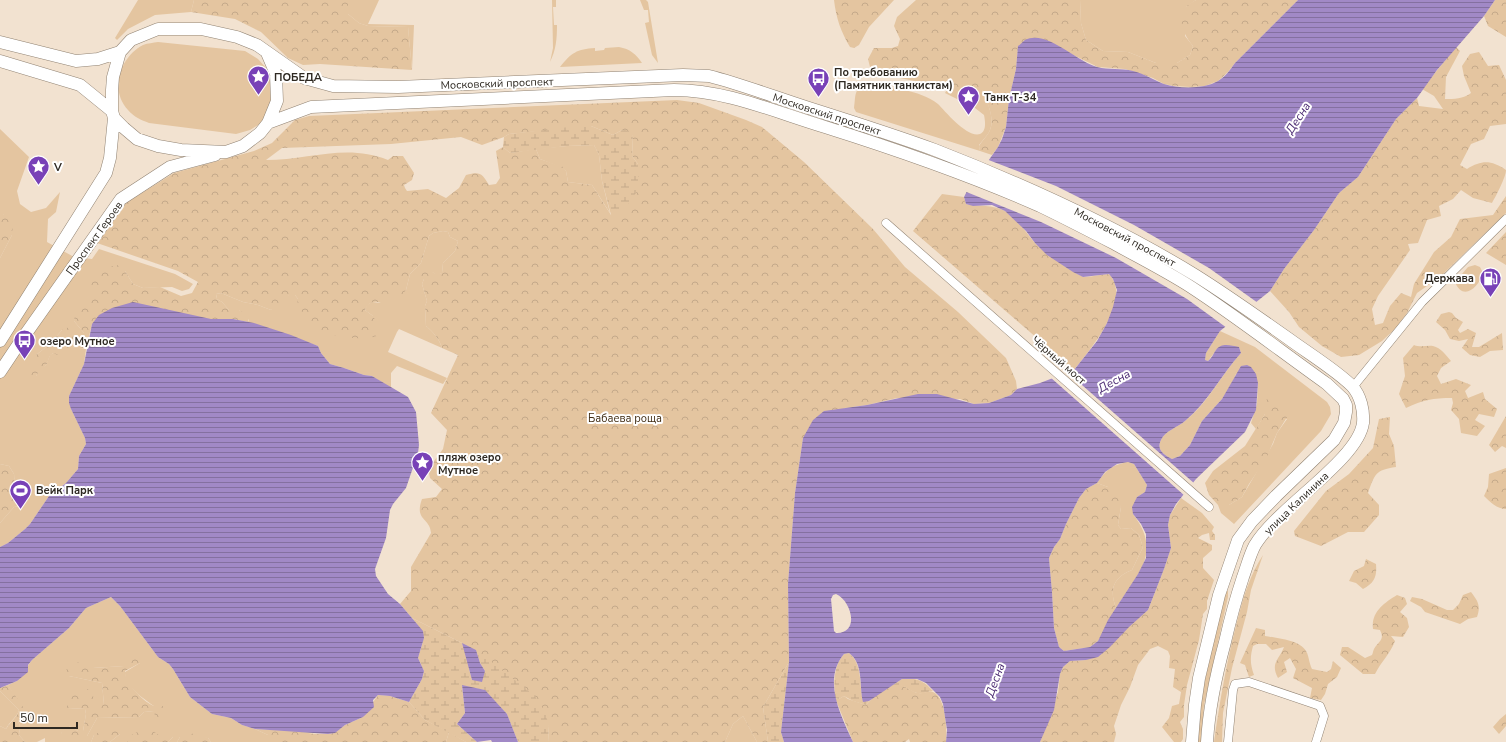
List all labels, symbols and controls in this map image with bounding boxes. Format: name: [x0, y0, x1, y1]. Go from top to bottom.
place icon: ПОБЕДА: [246, 64, 272, 97]
bus stop icon: По требованию (Памятник танкистам): [806, 65, 832, 98]
place label: По требованию (Памятник танкистам): [834, 65, 953, 93]
place label: ПОБЕДА: [274, 70, 323, 85]
street label: Московский проспект: [440, 74, 554, 93]
place icon: Танк Т-34: [955, 84, 981, 117]
street label: Московский проспект: [771, 90, 883, 139]
place label: Танк Т-34: [984, 90, 1037, 105]
water label: Десна: [1281, 99, 1314, 138]
place icon: V: [25, 154, 51, 187]
place label: V: [53, 160, 62, 175]
street label: Проспект Героев: [63, 198, 126, 278]
street label: Московский проспект: [1071, 204, 1178, 271]
fuel station icon: Держава: [1477, 265, 1503, 298]
place label: Держава: [1425, 271, 1474, 286]
bus stop icon: озеро Мутное: [12, 328, 38, 361]
street label: Чёрный мост: [1028, 333, 1089, 388]
place label: озеро Мутное: [40, 334, 115, 349]
water label: Десна: [1094, 366, 1133, 397]
park label: Бабаева роща: [588, 411, 662, 426]
place icon: пляж озеро Мутное: [409, 450, 435, 483]
place label: пляж озеро Мутное: [438, 450, 501, 478]
street label: улица Калинина: [1261, 469, 1332, 538]
sports icon: Вейк Парк: [7, 477, 33, 510]
place label: Вейк Парк: [36, 483, 94, 498]
water label: Десна: [981, 661, 1009, 700]
scale bar: [14, 704, 77, 730]
text: 50 m: [20, 710, 48, 726]

